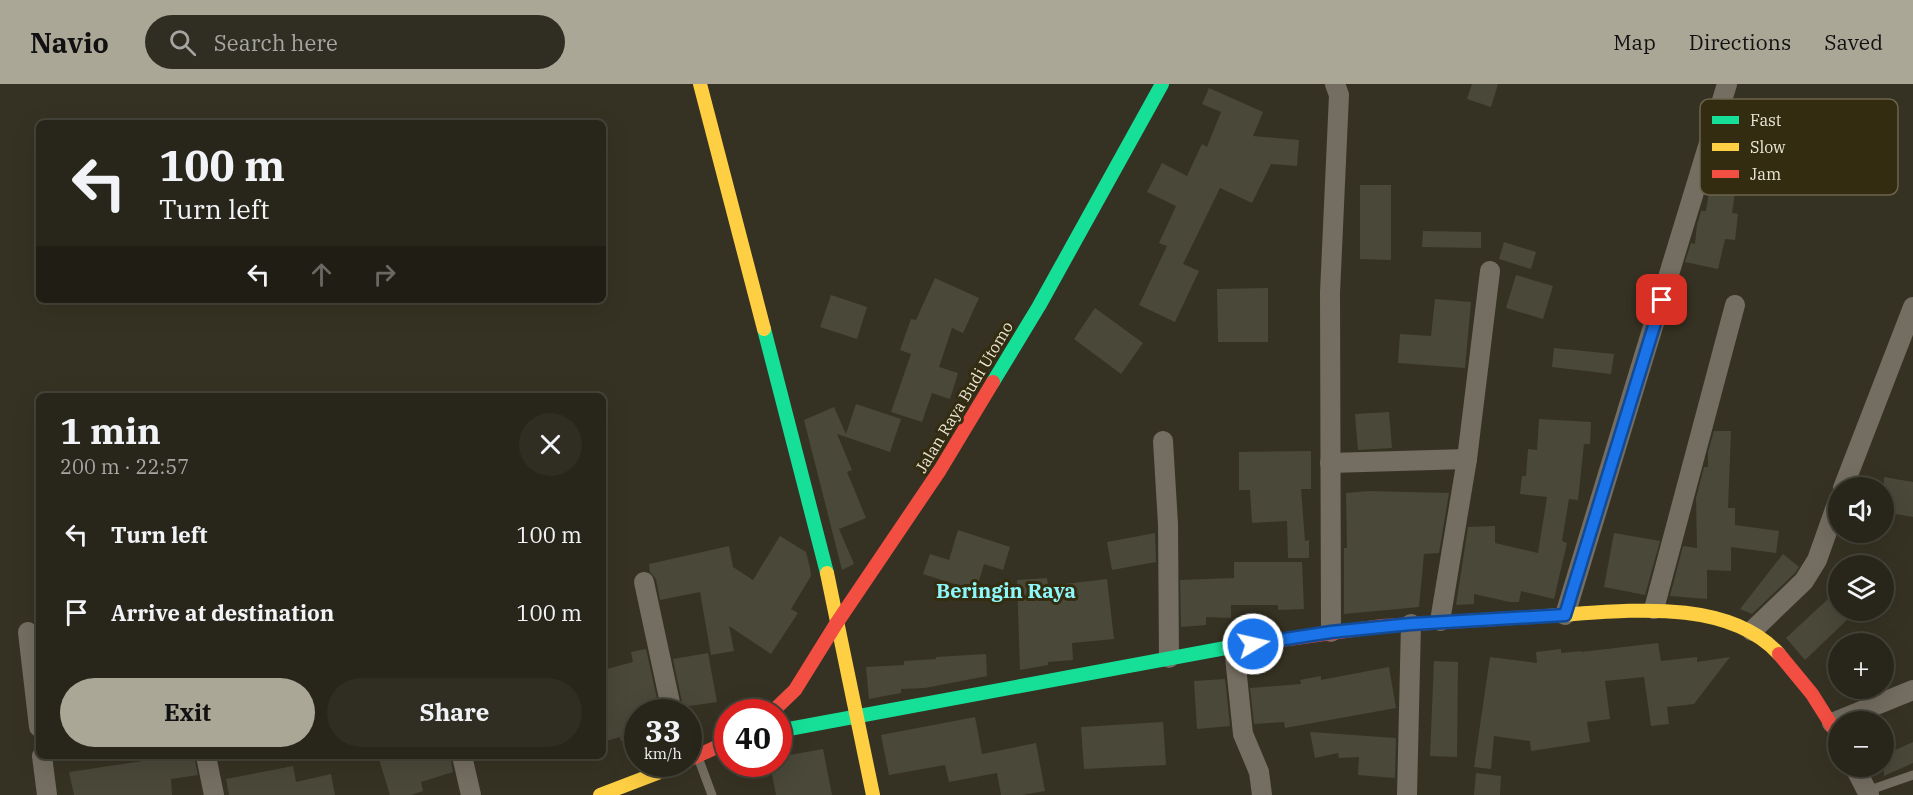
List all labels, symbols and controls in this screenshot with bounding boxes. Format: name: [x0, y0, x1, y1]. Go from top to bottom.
search box: [145, 15, 565, 69]
text: Navio: [30, 24, 109, 61]
icon: search: [166, 26, 199, 59]
text: Search here: [214, 28, 338, 57]
text: Map: [1613, 28, 1656, 56]
text: Directions: [1689, 28, 1791, 56]
text: Saved: [1824, 28, 1883, 56]
legend: [1700, 99, 1898, 195]
text: Fast: [1750, 110, 1782, 130]
text: Slow: [1750, 137, 1786, 157]
text: 100 m: [159, 138, 285, 193]
icon: left: [60, 144, 138, 222]
text: Jam: [1750, 164, 1781, 184]
text: Turn left: [159, 191, 270, 226]
icon: left: [242, 258, 275, 291]
icon: ahead: [305, 258, 338, 291]
icon: right: [368, 258, 401, 291]
pin: [1636, 274, 1687, 325]
icon: arrive: [1645, 283, 1678, 316]
street label: Jalan Raya Budi Utomo: [911, 318, 1017, 476]
text: 1 min: [60, 407, 161, 454]
button: close: [519, 413, 582, 476]
text: 200 m · 22:57: [60, 453, 189, 480]
map controls: [1828, 477, 1894, 777]
button: sound: [1828, 477, 1894, 543]
icon: left: [60, 518, 93, 551]
text: Turn left: [111, 520, 207, 549]
text: 100 m: [516, 520, 582, 549]
button: layers: [1828, 555, 1894, 621]
district label: Beringin Raya: [936, 577, 1076, 604]
icon: arrive: [60, 596, 93, 629]
text: Arrive at destination: [111, 598, 334, 627]
text: 100 m: [516, 598, 582, 627]
position arrow: [1221, 612, 1285, 676]
button: +: [1828, 633, 1894, 699]
button: Exit: [60, 678, 315, 747]
button: Share: [327, 678, 582, 747]
speed limit sign: 40: [714, 699, 792, 777]
text: 33: [645, 711, 681, 750]
button: −: [1828, 711, 1894, 777]
text: km/h: [644, 744, 682, 763]

